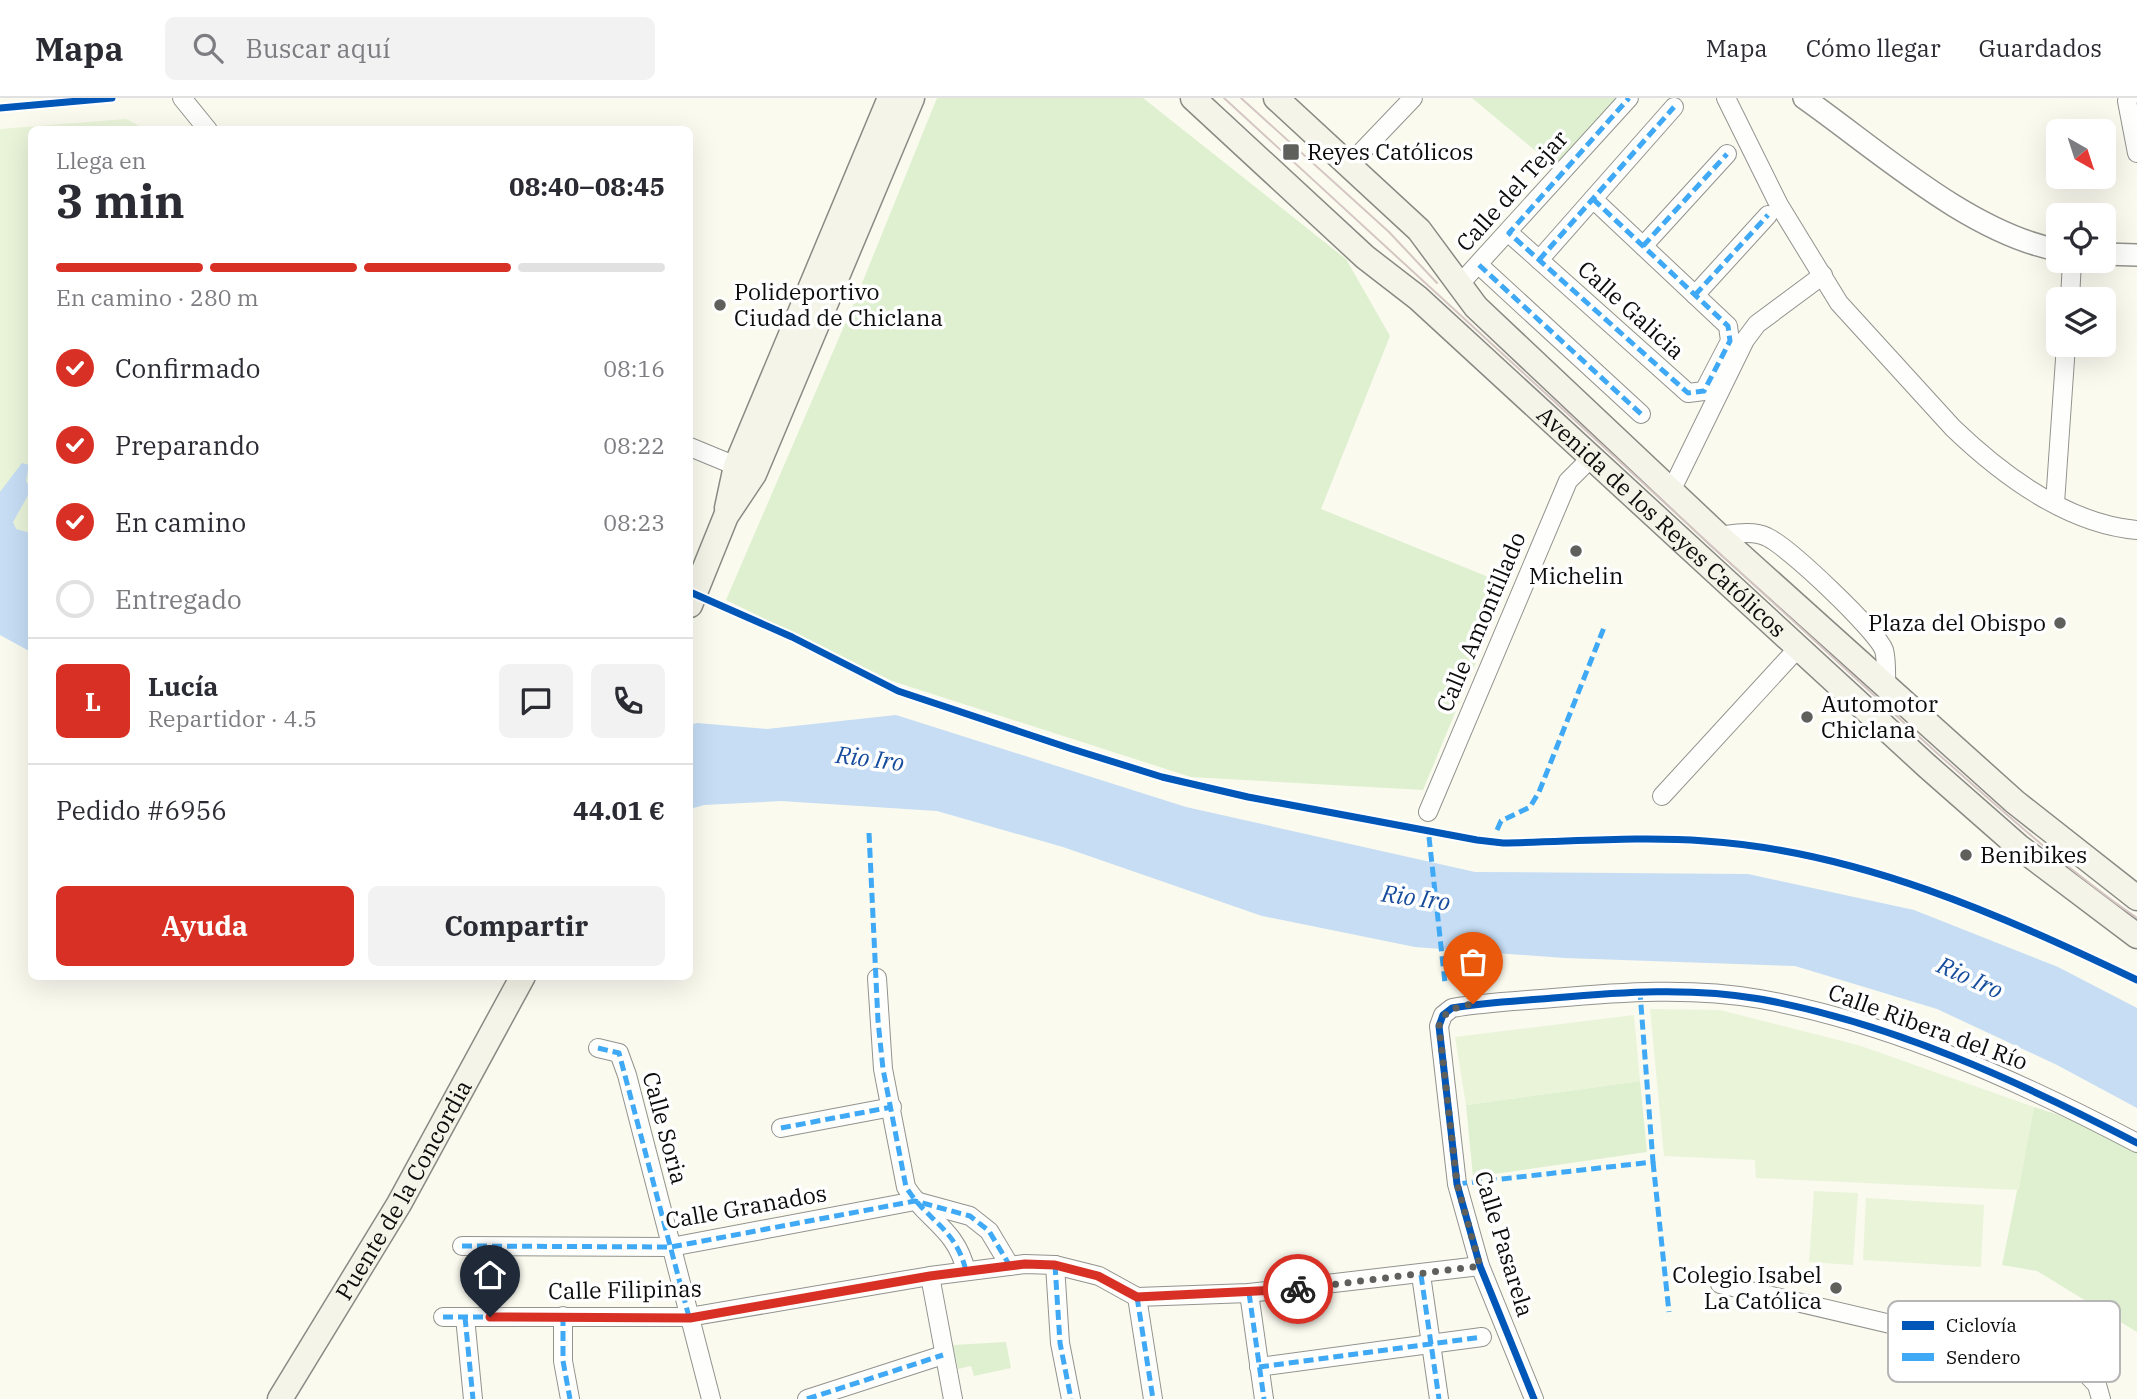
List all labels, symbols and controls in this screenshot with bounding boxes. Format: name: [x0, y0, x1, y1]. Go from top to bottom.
search box: [165, 17, 655, 80]
text: Mapa: [35, 27, 123, 70]
icon: search: [189, 29, 227, 67]
text: Buscar aquí: [245, 31, 391, 65]
text: Mapa: [1706, 32, 1768, 64]
text: Cómo llegar: [1806, 32, 1941, 64]
text: Guardados: [1979, 32, 2102, 64]
north arrow: [2046, 119, 2116, 189]
map controls: [2046, 119, 2116, 357]
street label: Calle del Tejar: [1449, 123, 1574, 257]
place label: Reyes Católicos: [1307, 136, 1473, 166]
marker: Reyes Católicos: [1281, 142, 1301, 162]
text: Llega en: [56, 145, 146, 175]
text: 08:40–08:45: [509, 169, 665, 203]
text: 3 min: [56, 171, 185, 231]
button: locate: [2046, 203, 2116, 273]
street label: Calle Galicia: [1572, 253, 1691, 365]
place label: Polideportivo Ciudad de Chiclana: [734, 276, 943, 332]
text: En camino · 280 m: [56, 282, 259, 312]
button: layers: [2046, 287, 2116, 357]
marker: Polideportivo Ciudad de Chiclana: [712, 297, 728, 313]
icon: check: [56, 349, 94, 387]
text: Confirmado: [115, 351, 260, 385]
text: 08:16: [603, 353, 665, 383]
street label: Avenida de los Reyes Católicos: [1531, 399, 1793, 643]
icon: check: [56, 426, 94, 464]
text: Preparando: [115, 428, 260, 462]
text: 08:22: [603, 430, 665, 460]
icon: check: [56, 503, 94, 541]
text: En camino: [115, 505, 246, 539]
text: 08:23: [603, 507, 665, 537]
street label: Calle Amontillado: [1429, 527, 1532, 716]
marker: Michelin: [1568, 543, 1584, 559]
place label: Michelin: [1529, 560, 1623, 590]
text: Entregado: [115, 582, 242, 616]
place label: Plaza del Obispo: [1868, 607, 2046, 637]
marker: Plaza del Obispo: [2052, 615, 2068, 631]
button: chat: [499, 664, 573, 738]
button: phone: [591, 664, 665, 738]
text: Lucía: [148, 669, 218, 703]
text: L: [85, 684, 101, 718]
place label: Automotor Chiclana: [1821, 688, 1938, 744]
text: Repartidor · 4.5: [148, 703, 317, 733]
marker: Automotor Chiclana: [1799, 709, 1815, 725]
water label: Rio Iro: [833, 738, 906, 778]
text: Pedido #6956: [56, 793, 227, 827]
text: 44.01 €: [573, 793, 665, 827]
place label: Benibikes: [1980, 839, 2087, 869]
marker: Benibikes: [1958, 847, 1974, 863]
water label: Rio Iro: [1379, 876, 1453, 918]
button: Ayuda: [56, 886, 354, 966]
button: Compartir: [368, 886, 665, 966]
pin: [1443, 932, 1503, 1004]
icon: bag: [1454, 943, 1492, 981]
water label: Rio Iro: [1932, 948, 2008, 1006]
street label: Calle Ribera del Río: [1825, 976, 2032, 1076]
street label: Calle Soria: [637, 1068, 695, 1187]
street label: Puente de la Concordia: [328, 1074, 478, 1305]
street label: Calle Pasarela: [1469, 1167, 1541, 1320]
street label: Calle Granados: [663, 1177, 829, 1235]
pin: [460, 1245, 520, 1317]
courier: [1263, 1254, 1333, 1324]
icon: home: [471, 1256, 509, 1294]
place label: Colegio Isabel La Católica: [1672, 1259, 1822, 1315]
icon: bike: [1279, 1270, 1317, 1308]
street label: Calle Filipinas: [548, 1273, 702, 1305]
marker: Colegio Isabel La Católica: [1828, 1280, 1844, 1296]
legend: [1888, 1301, 2120, 1382]
text: Ciclovía: [1946, 1313, 2017, 1337]
text: Sendero: [1946, 1345, 2020, 1369]

